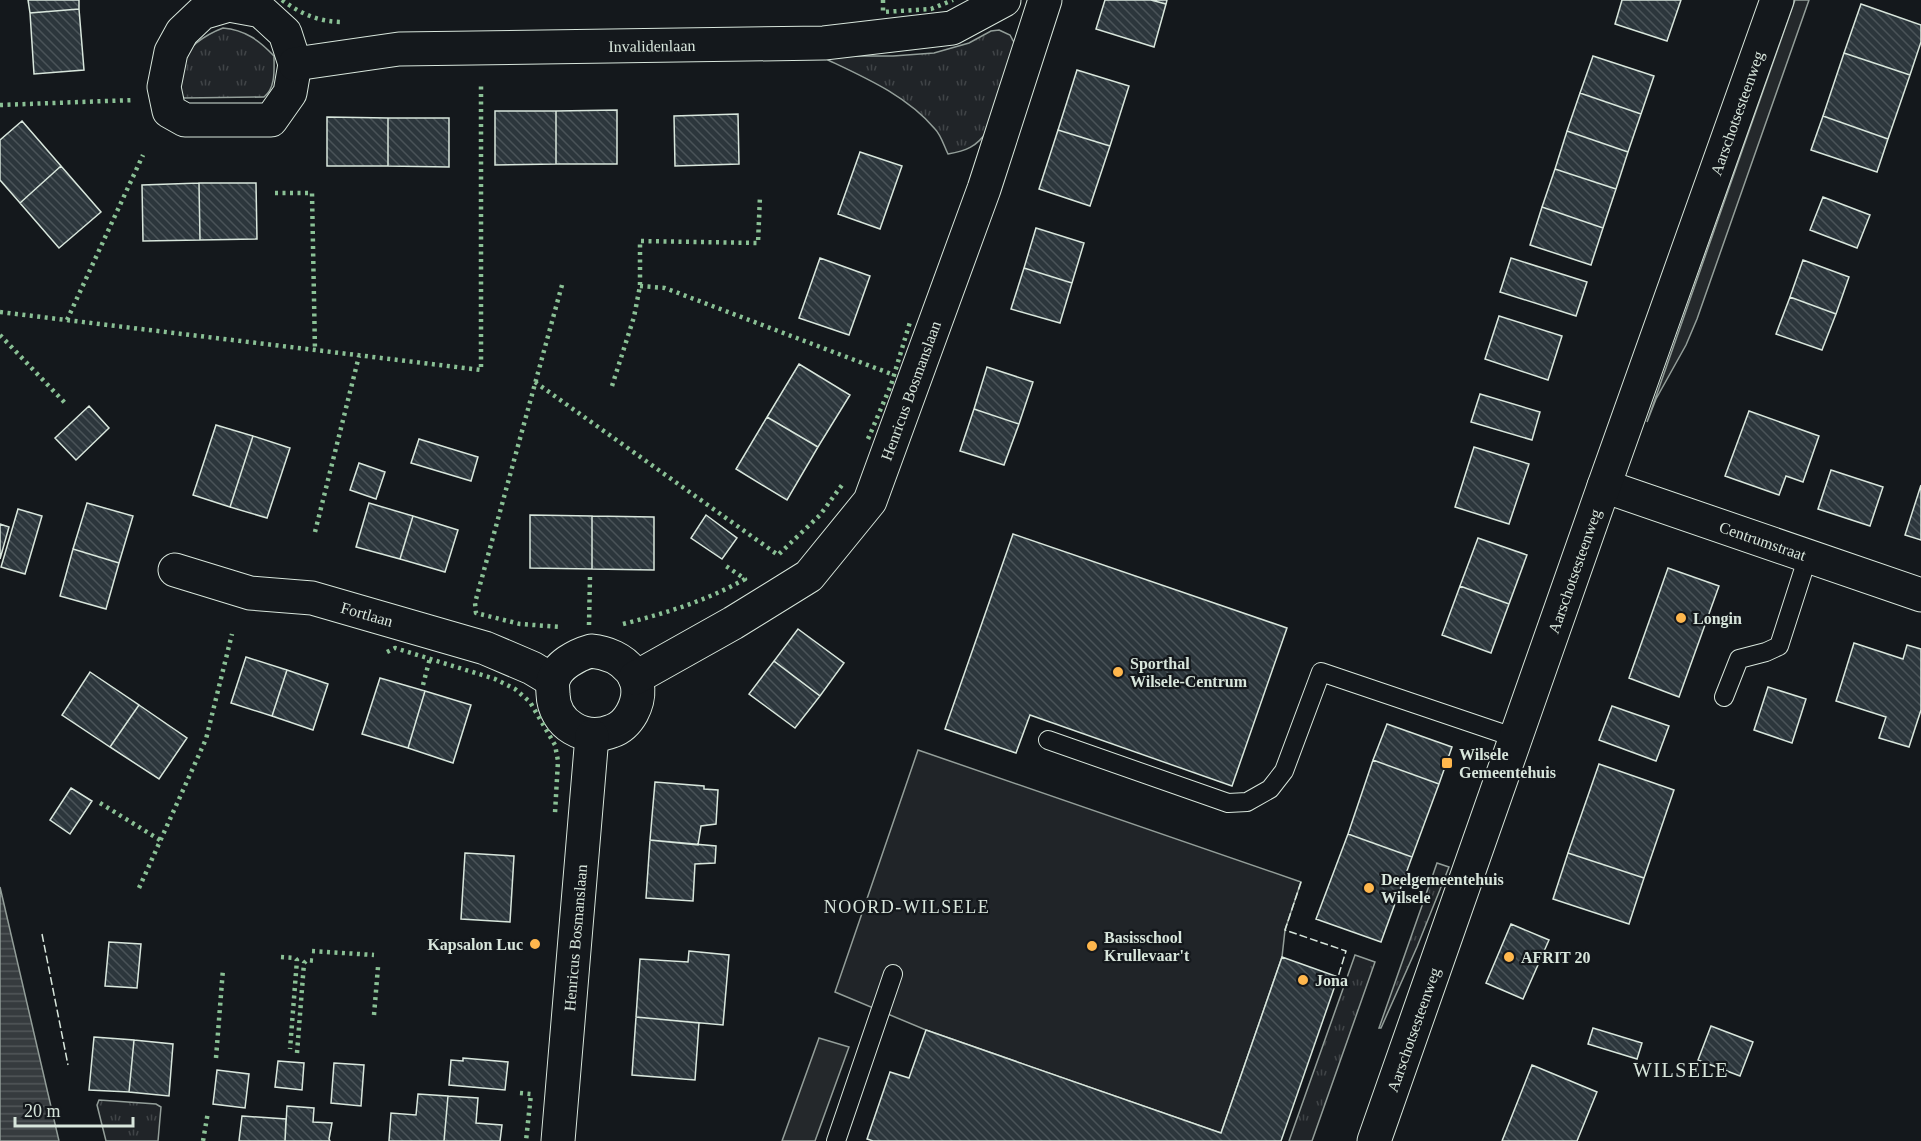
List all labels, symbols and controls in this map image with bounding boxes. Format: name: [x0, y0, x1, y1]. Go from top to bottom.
street label: Invalidenlaan: [608, 37, 696, 55]
street label: Aarschotsesteenweg: [1707, 49, 1768, 178]
street label: Henricus Bosmanslaan: [878, 319, 944, 463]
street label: Aarschotsesteenweg: [1545, 507, 1605, 636]
street label: Centrumstraat: [1717, 518, 1809, 564]
street label: Fortlaan: [339, 599, 395, 630]
place label: Longin: [1693, 610, 1742, 628]
marker: Longin: [1674, 611, 1688, 625]
place label: Sporthal Wilsele-Centrum: [1130, 655, 1248, 690]
marker: Sporthal Wilsele-Centrum: [1111, 665, 1125, 679]
place label: Wilsele Gemeentehuis: [1459, 746, 1556, 781]
marker: Wilsele Gemeentehuis: [1440, 756, 1454, 770]
street label: Henricus Bosmanslaan: [561, 864, 590, 1012]
place label: Deelgemeentehuis Wilsele: [1381, 871, 1504, 906]
marker: Deelgemeentehuis Wilsele: [1362, 881, 1376, 895]
district label: NOORD-WILSELE: [824, 897, 990, 917]
place label: Basisschool Krullevaar't: [1104, 929, 1190, 964]
place label: Kapsalon Luc: [427, 936, 523, 954]
marker: Kapsalon Luc: [528, 937, 542, 951]
marker: Basisschool Krullevaar't: [1085, 939, 1099, 953]
place label: AFRIT 20: [1521, 949, 1591, 966]
marker: AFRIT 20: [1502, 950, 1516, 964]
street label: Aarschotsesteenweg: [1384, 965, 1444, 1094]
place label: Jona: [1315, 972, 1348, 989]
marker: Jona: [1296, 973, 1310, 987]
district label: WILSELE: [1633, 1059, 1729, 1081]
scale bar: [15, 1090, 134, 1128]
text: 20 m: [24, 1101, 61, 1121]

